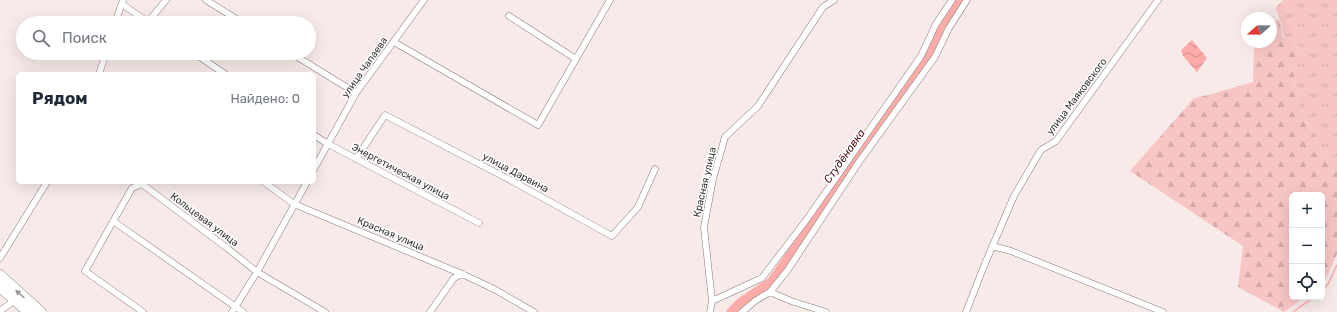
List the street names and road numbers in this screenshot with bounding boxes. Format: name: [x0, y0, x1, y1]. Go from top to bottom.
street label: улица Чапаева: [339, 35, 390, 100]
street label: улица Маяковского: [1044, 56, 1110, 137]
street label: Энергетическая улица: [349, 141, 452, 203]
street label: Красная улица: [691, 146, 719, 218]
street label: улица Дарвина: [480, 150, 551, 195]
street label: Кольцевая улица: [168, 190, 241, 249]
street label: Красная улица: [355, 214, 426, 253]

